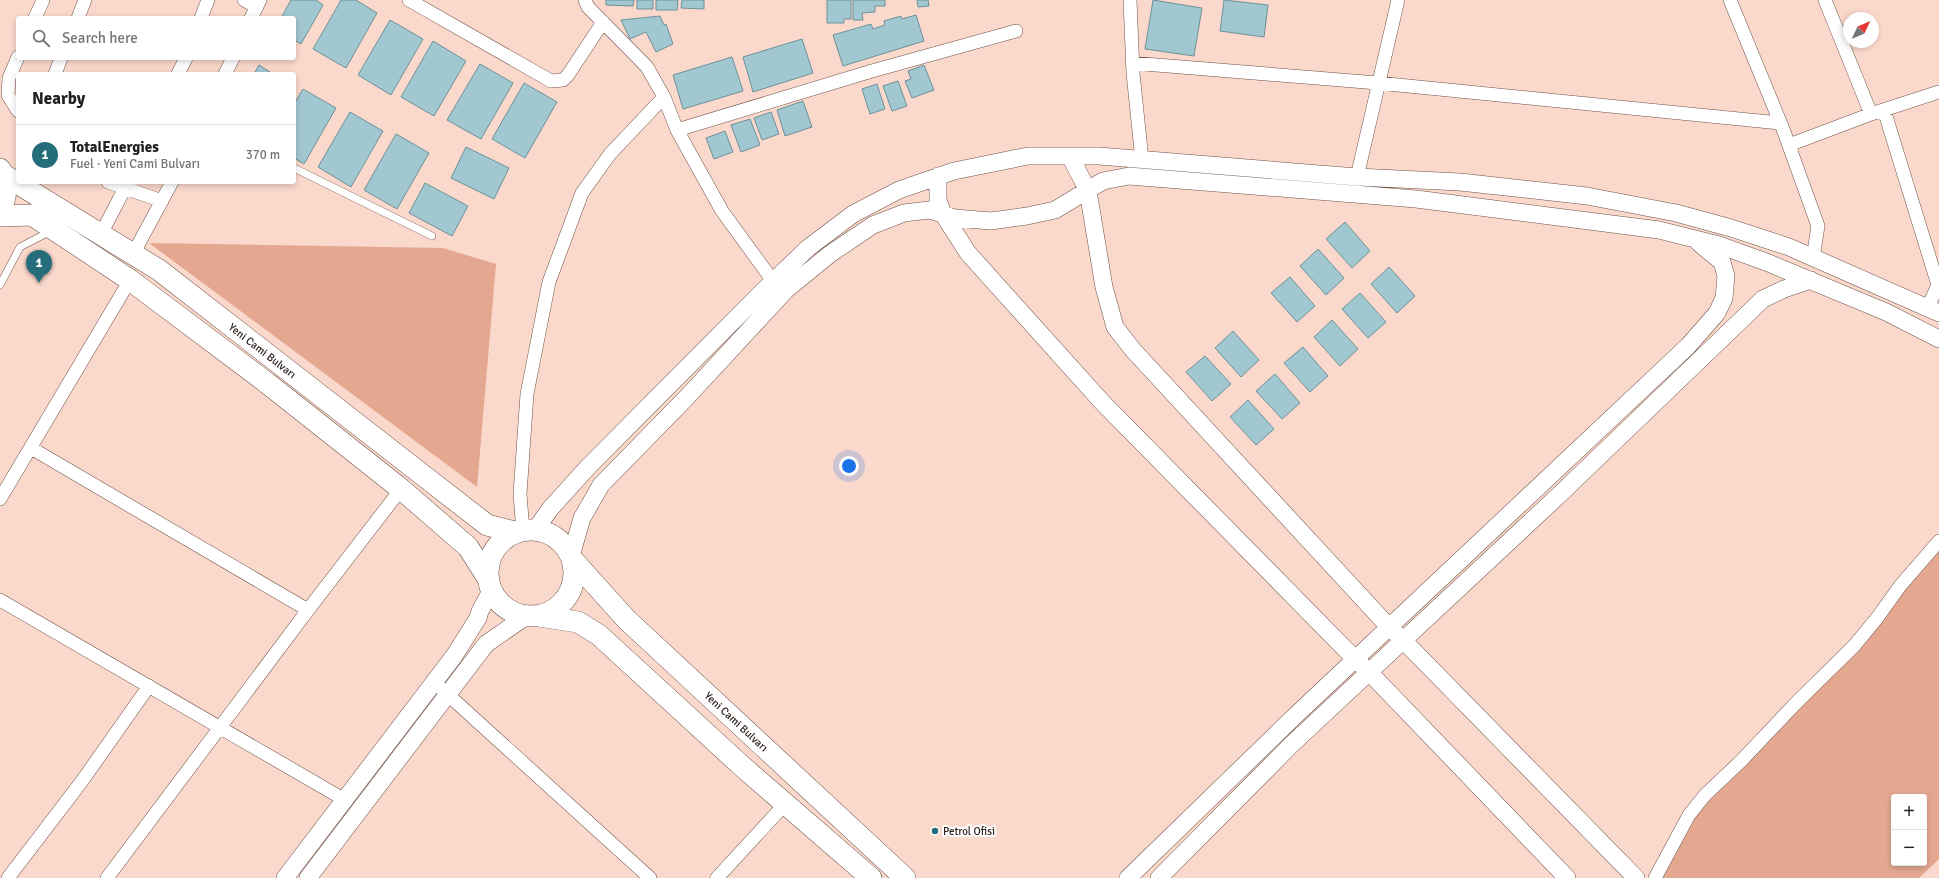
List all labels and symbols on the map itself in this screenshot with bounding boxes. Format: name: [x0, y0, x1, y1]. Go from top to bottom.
north arrow: [1843, 12, 1879, 48]
pin: 1: [26, 250, 52, 283]
street label: Yeni Cami Bulvarı: [226, 321, 299, 381]
your location: [839, 456, 859, 476]
street label: Yeni Cami Bulvarı: [702, 689, 771, 754]
place label: Petrol Ofisi: [943, 825, 995, 838]
marker: Petrol Ofisi: [930, 826, 940, 836]

